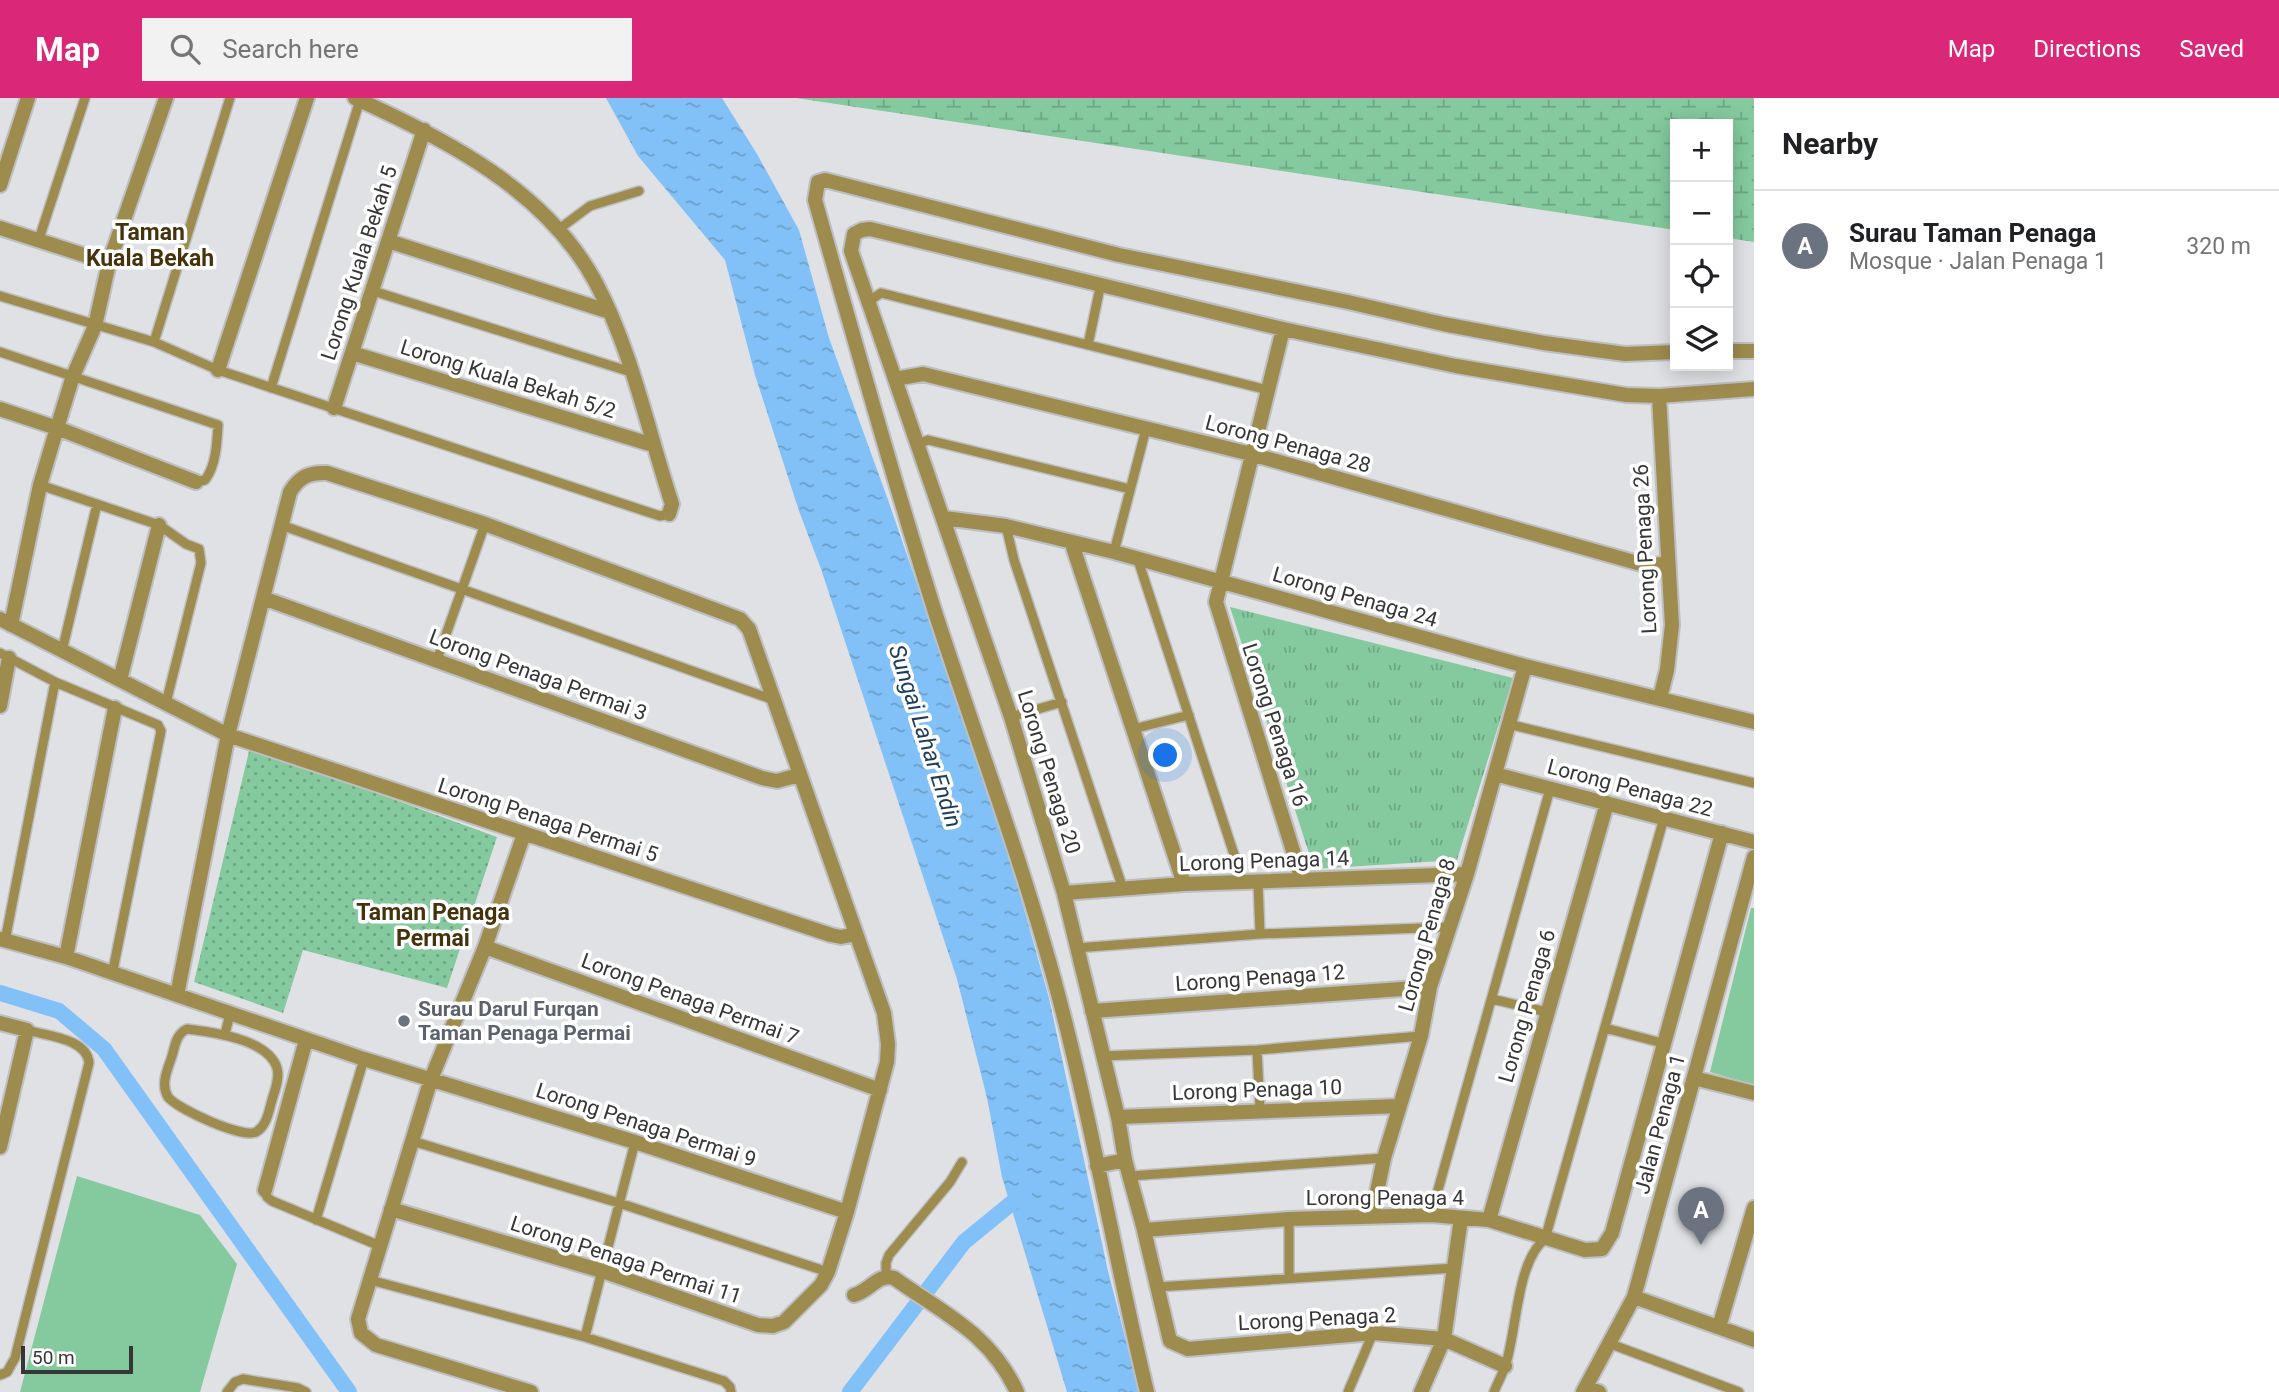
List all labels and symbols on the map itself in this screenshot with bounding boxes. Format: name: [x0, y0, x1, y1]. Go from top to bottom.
street label: Lorong Kuala Bekah 5: [316, 163, 402, 363]
district label: Taman Kuala Bekah: [86, 219, 214, 272]
street label: Lorong Kuala Bekah 5/2: [397, 335, 619, 423]
street label: Lorong Penaga 28: [1203, 410, 1373, 478]
street label: Lorong Penaga 26: [1629, 463, 1661, 635]
street label: Lorong Penaga 24: [1270, 562, 1440, 632]
street label: Lorong Penaga Permai 3: [426, 624, 650, 726]
street label: Lorong Penaga 16: [1237, 640, 1313, 810]
water label: Sungai Lahar Endin: [883, 641, 967, 831]
street label: Lorong Penaga 20: [1013, 687, 1085, 857]
your location: [1148, 738, 1182, 772]
street label: Lorong Penaga 22: [1545, 754, 1715, 822]
street label: Lorong Penaga Permai 5: [435, 773, 661, 867]
street label: Lorong Penaga 14: [1179, 846, 1350, 876]
street label: Lorong Penaga 8: [1394, 856, 1460, 1014]
district label: Taman Penaga Permai: [356, 899, 510, 952]
street label: Lorong Penaga 6: [1494, 927, 1560, 1085]
street label: Lorong Penaga Permai 7: [578, 948, 802, 1050]
street label: Lorong Penaga 12: [1174, 960, 1346, 996]
place label: Surau Darul Furqan Taman Penaga Permai: [418, 997, 631, 1045]
marker: Surau Darul Furqan Taman Penaga Permai: [396, 1013, 412, 1029]
street label: Jalan Penaga 1: [1630, 1051, 1690, 1197]
street label: Lorong Penaga 10: [1172, 1075, 1342, 1105]
street label: Lorong Penaga Permai 9: [533, 1078, 759, 1172]
street label: Lorong Penaga 4: [1306, 1186, 1464, 1210]
pin: A: [1678, 1187, 1724, 1245]
street label: Lorong Penaga Permai 11: [507, 1211, 745, 1309]
street label: Lorong Penaga 2: [1237, 1303, 1397, 1335]
scale bar: [21, 1343, 133, 1375]

